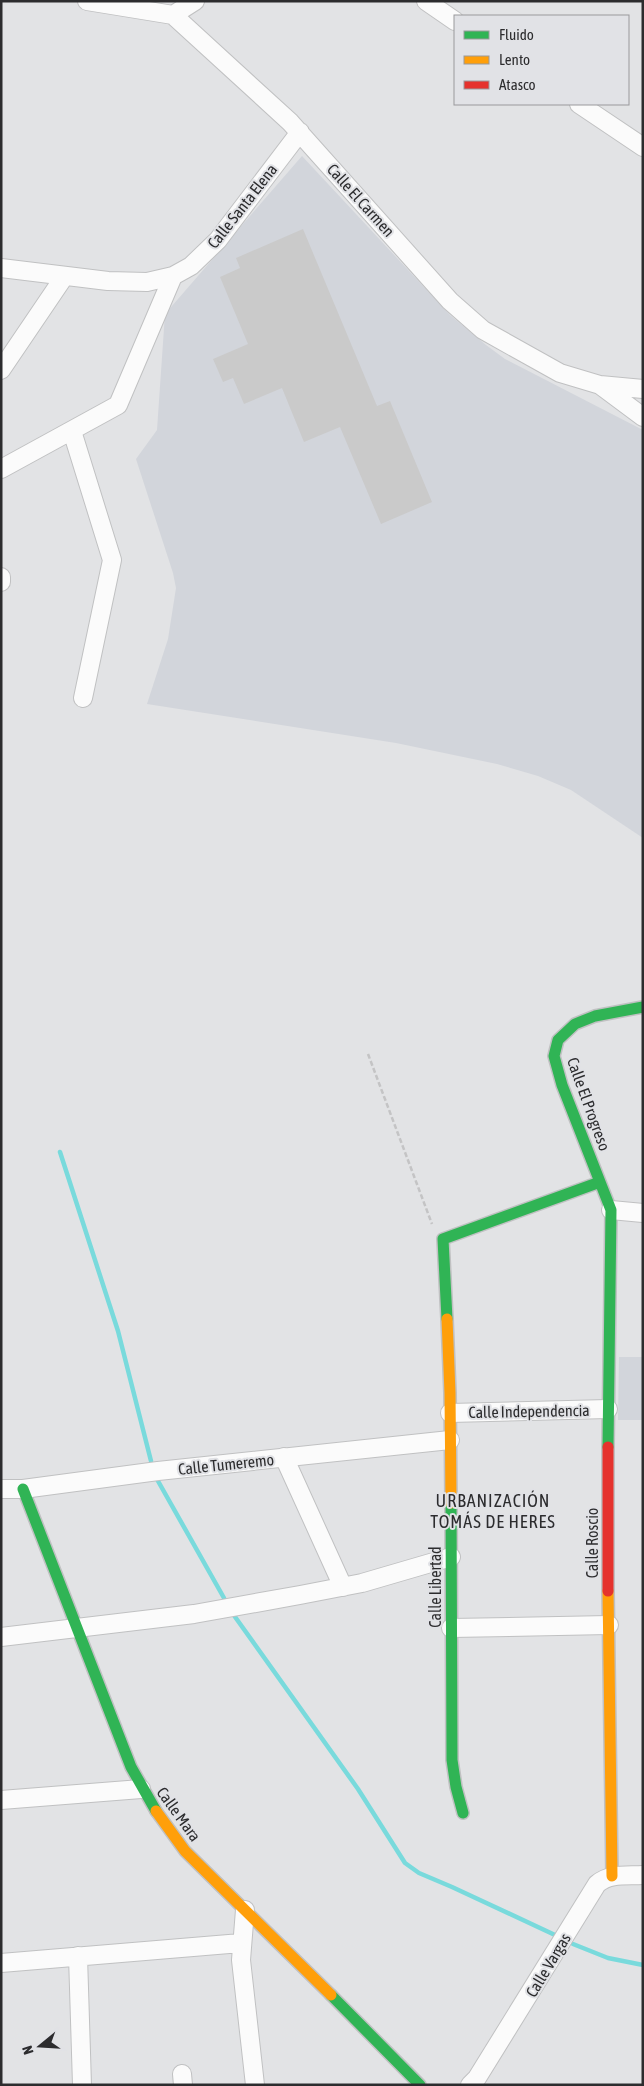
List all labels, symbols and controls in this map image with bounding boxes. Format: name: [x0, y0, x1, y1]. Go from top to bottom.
legend: [454, 15, 629, 105]
text: Fluido: [499, 26, 534, 43]
text: Lento: [499, 51, 530, 68]
text: Atasco: [499, 76, 536, 93]
street label: Calle Santa Elena: [204, 160, 280, 252]
street label: Calle El Carmen: [324, 160, 398, 240]
street label: Calle El Progreso: [563, 1055, 614, 1153]
street label: Calle Independencia: [468, 1401, 590, 1422]
street label: Calle Tumeremo: [177, 1450, 275, 1478]
district label: URBANIZACIÓN TOMÁS DE HERES: [430, 1490, 556, 1532]
street label: Calle Roscio: [583, 1508, 601, 1578]
street label: Calle Libertad: [426, 1546, 444, 1628]
street label: Calle Mara: [153, 1783, 205, 1845]
street label: Calle Vargas: [522, 1930, 575, 2001]
north arrow: [15, 2021, 65, 2071]
text: N: [19, 2044, 37, 2056]

